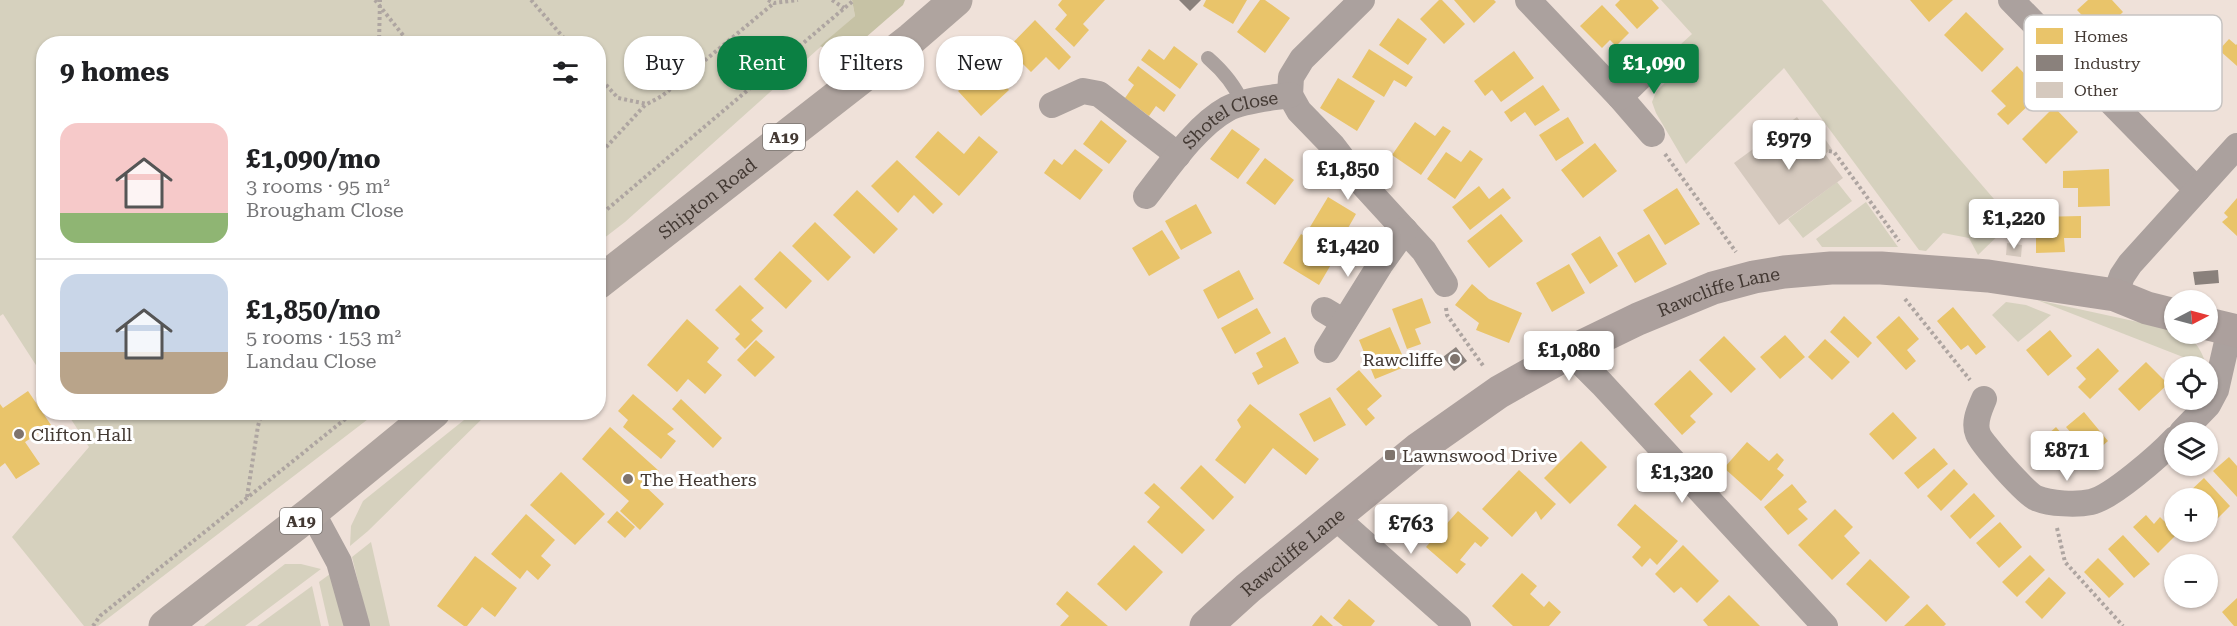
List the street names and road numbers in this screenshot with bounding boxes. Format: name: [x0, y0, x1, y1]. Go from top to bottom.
street label: Shotel Close: [1178, 86, 1279, 153]
road number: A19: [763, 124, 805, 150]
street label: Shipton Road: [654, 153, 760, 243]
street label: Rawcliffe Lane: [1654, 262, 1781, 320]
street label: Rawcliffe Lane: [1236, 503, 1349, 600]
road number: A19: [280, 508, 322, 534]

